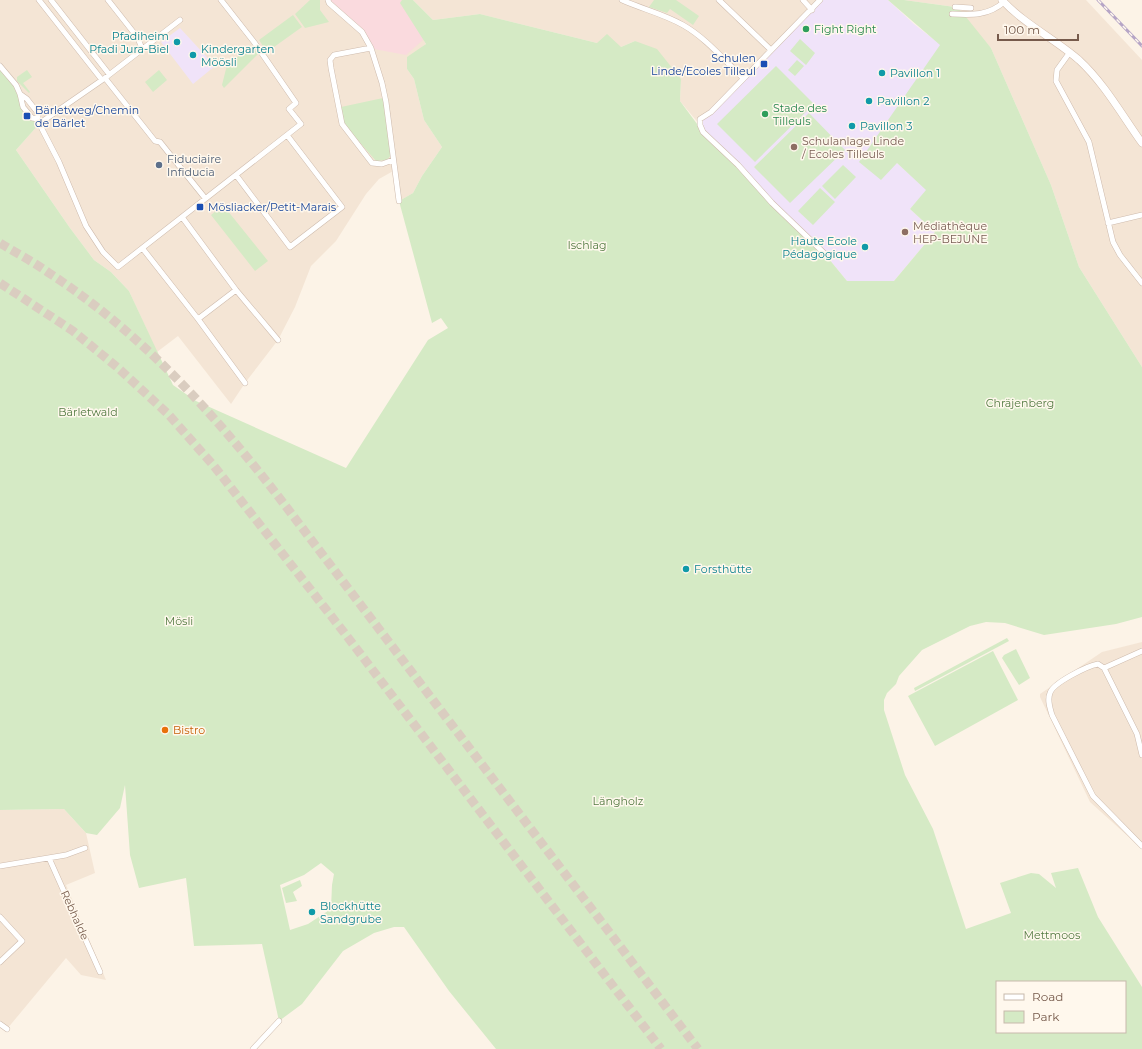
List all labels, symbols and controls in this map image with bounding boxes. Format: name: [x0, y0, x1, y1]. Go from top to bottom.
scale bar: [998, 16, 1078, 42]
place label: Fight Right: [814, 22, 877, 36]
text: 100 m: [1004, 22, 1040, 37]
marker: Fight Right: [801, 24, 811, 34]
place label: Pfadiheim Pfadi Jura-Biel: [89, 29, 169, 56]
marker: Pfadiheim Pfadi Jura-Biel: [172, 37, 182, 47]
place label: Kindergarten Möösli: [201, 42, 275, 69]
marker: Kindergarten Möösli: [188, 50, 198, 60]
place label: Schulen Linde/Ecoles Tilleul: [651, 51, 756, 78]
marker: Schulen Linde/Ecoles Tilleul: [759, 59, 769, 69]
place label: Pavillon 1: [890, 66, 940, 80]
marker: Pavillon 1: [877, 68, 887, 78]
place label: Pavillon 2: [877, 94, 929, 108]
marker: Pavillon 2: [864, 96, 874, 106]
place label: Stade des Tilleuls: [773, 101, 828, 128]
place label: Bärletweg/Chemin de Bärlet: [35, 103, 139, 130]
marker: Stade des Tilleuls: [760, 109, 770, 119]
marker: Bärletweg/Chemin de Bärlet: [22, 111, 32, 121]
place label: Pavillon 3: [860, 119, 912, 133]
marker: Pavillon 3: [847, 121, 857, 131]
place label: Schulanlage Linde / Ecoles Tilleuls: [801, 134, 904, 161]
marker: Schulanlage Linde / Ecoles Tilleuls: [789, 142, 799, 152]
place label: Fiduciaire Infiducia: [167, 152, 222, 179]
marker: Fiduciaire Infiducia: [154, 160, 164, 170]
place label: Mösliacker/Petit-Marais: [208, 200, 337, 214]
marker: Mösliacker/Petit-Marais: [195, 202, 205, 212]
place label: Médiathèque HEP-BEJUNE: [913, 219, 988, 246]
marker: Médiathèque HEP-BEJUNE: [900, 227, 910, 237]
place label: Haute Ecole Pédagogique: [782, 234, 857, 261]
park label: Ischlag: [567, 238, 607, 252]
marker: Haute Ecole Pédagogique: [860, 242, 870, 252]
park label: Chräjenberg: [986, 396, 1054, 410]
park label: Bärletwald: [58, 405, 118, 419]
place label: Forsthütte: [694, 562, 752, 576]
marker: Forsthütte: [681, 564, 691, 574]
park label: Mösli: [165, 614, 193, 628]
place label: Bistro: [173, 723, 205, 737]
marker: Bistro: [160, 725, 170, 735]
park label: Längholz: [593, 794, 644, 808]
street label: Rebhalde: [58, 888, 92, 942]
place label: Blockhütte Sandgrube: [320, 899, 382, 926]
marker: Blockhütte Sandgrube: [307, 907, 317, 917]
park label: Mettmoos: [1024, 928, 1081, 942]
legend: [996, 981, 1126, 1033]
text: Road: [1032, 989, 1063, 1004]
text: Park: [1032, 1009, 1060, 1024]

